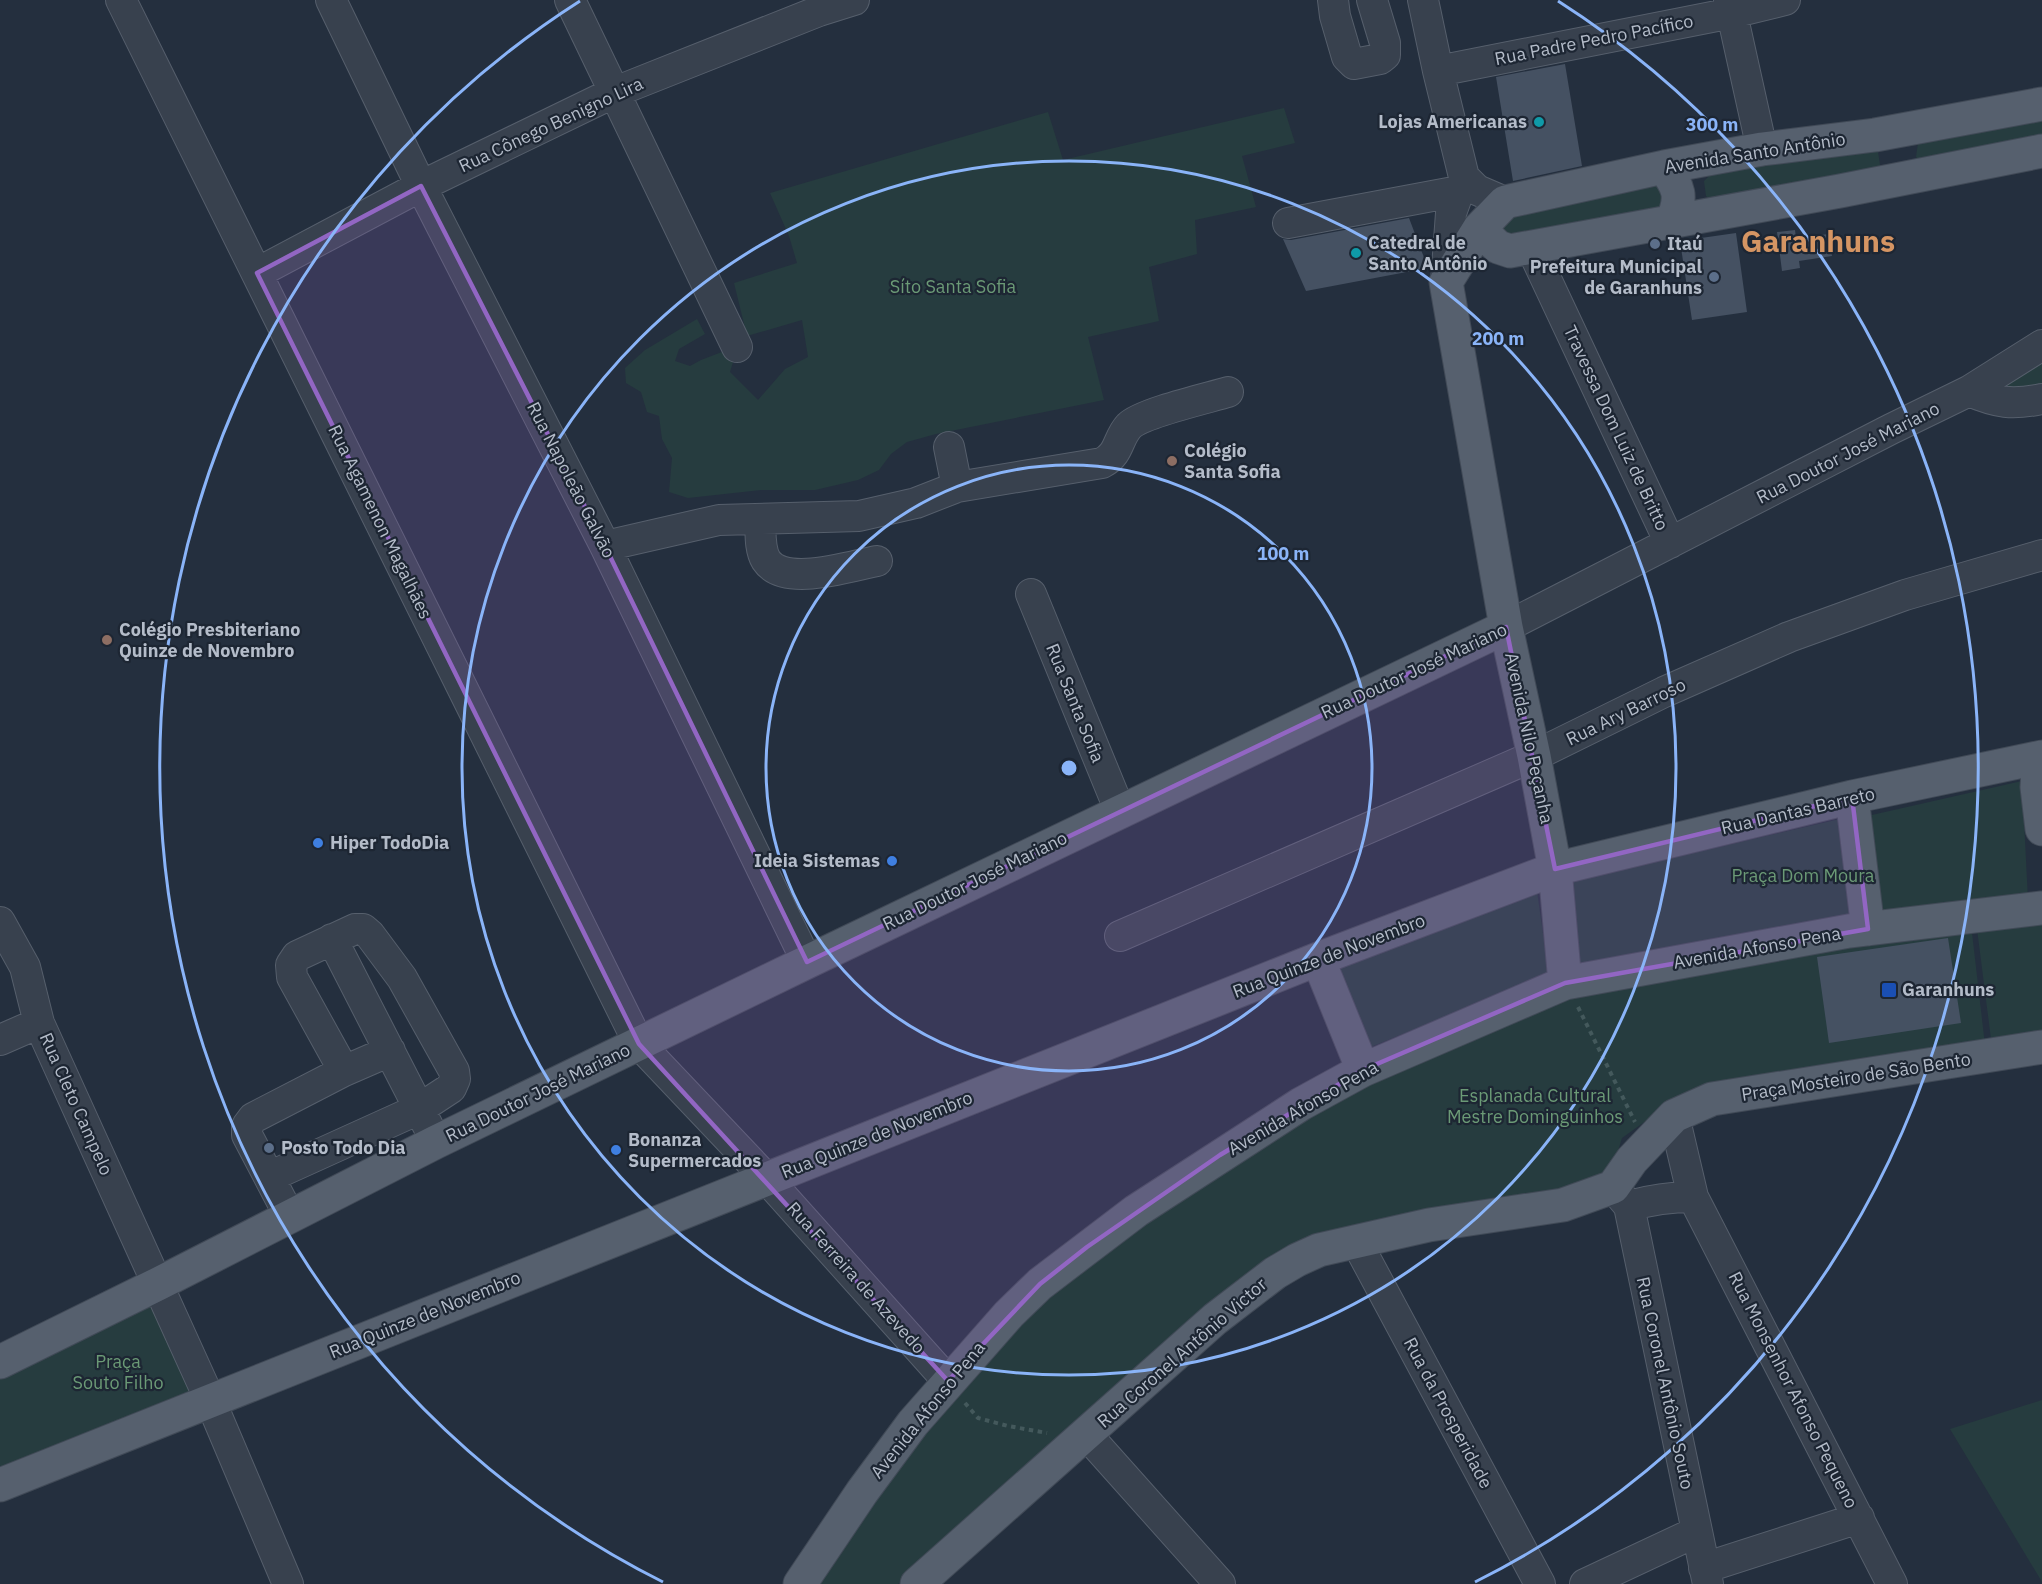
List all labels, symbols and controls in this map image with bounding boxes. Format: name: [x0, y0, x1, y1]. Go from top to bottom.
street label: Rua Padre Pedro Pacífico: [1493, 9, 1695, 70]
street label: Rua Cônego Benigno Lira: [455, 72, 647, 177]
place label: Lojas Americanas: [1378, 110, 1527, 133]
text: 300 m: [1686, 113, 1738, 136]
marker: Lojas Americanas: [1532, 115, 1546, 129]
street label: Avenida Santo Antônio: [1663, 127, 1847, 178]
district label: Garanhuns: [1741, 221, 1895, 260]
place label: Catedral de Santo Antônio: [1368, 231, 1487, 275]
place label: Itaú: [1667, 232, 1703, 255]
marker: Itaú: [1648, 237, 1662, 251]
marker: Catedral de Santo Antônio: [1349, 246, 1363, 260]
place label: Prefeitura Municipal de Garanhuns: [1530, 255, 1703, 299]
marker: Prefeitura Municipal de Garanhuns: [1707, 270, 1721, 284]
park label: Síto Santa Sofia: [890, 275, 1017, 298]
street label: Travessa Dom Luiz de Britto: [1559, 322, 1674, 534]
text: 200 m: [1472, 327, 1524, 350]
street label: Rua Doutor José Mariano: [1752, 396, 1943, 509]
street label: Rua Napoleão Galvão: [522, 398, 621, 562]
street label: Rua Agamenon Magalhães: [323, 421, 438, 623]
place label: Colégio Santa Sofia: [1184, 439, 1281, 483]
marker: Colégio Santa Sofia: [1165, 454, 1179, 468]
text: 100 m: [1257, 542, 1309, 565]
street label: Rua Doutor José Mariano: [1317, 617, 1510, 724]
place label: Colégio Presbiteriano Quinze de Novembro: [119, 618, 301, 662]
marker: Colégio Presbiteriano Quinze de Novembro: [100, 633, 114, 647]
street label: Rua Santa Sofia: [1041, 640, 1110, 766]
street label: Avenida Nilo Peçanha: [1500, 650, 1559, 826]
street label: Rua Ary Barroso: [1562, 673, 1690, 751]
centre of rings: [1059, 758, 1079, 778]
street label: Rua Dantas Barreto: [1719, 782, 1877, 839]
street label: Rua Doutor José Mariano: [879, 826, 1071, 935]
place label: Hiper TodoDia: [330, 831, 449, 854]
marker: Hiper TodoDia: [311, 836, 325, 850]
place label: Ideia Sistemas: [754, 849, 880, 872]
marker: Ideia Sistemas: [885, 854, 899, 868]
park label: Praça Dom Moura: [1732, 864, 1875, 887]
street label: Rua Quinze de Novembro: [1229, 908, 1428, 1003]
street label: Avenida Afonso Pena: [1671, 921, 1843, 974]
place label: Garanhuns: [1902, 978, 1994, 1001]
marker: Garanhuns: [1880, 981, 1898, 999]
street label: Rua Cleto Campelo: [35, 1029, 118, 1179]
street label: Rua Doutor José Mariano: [442, 1038, 634, 1147]
street label: Praça Mosteiro de São Bento: [1740, 1047, 1972, 1106]
street label: Avenida Afonso Pena: [1223, 1055, 1382, 1160]
park label: Esplanada Cultural Mestre Dominguinhos: [1447, 1084, 1623, 1128]
street label: Rua Quinze de Novembro: [778, 1086, 976, 1183]
place label: Bonanza Supermercados: [628, 1128, 761, 1172]
place label: Posto Todo Dia: [281, 1136, 406, 1159]
marker: Posto Todo Dia: [262, 1141, 276, 1155]
marker: Bonanza Supermercados: [609, 1143, 623, 1157]
street label: Rua Ferreira de Azevedo: [782, 1197, 931, 1358]
street label: Rua Quinze de Novembro: [326, 1266, 524, 1363]
street label: Rua Monsenhor Afonso Pequeno: [1724, 1268, 1863, 1512]
street label: Rua Coronel Antônio Victor: [1092, 1272, 1272, 1433]
street label: Rua Coronel Antônio Souto: [1632, 1274, 1699, 1491]
street label: Rua da Prosperidade: [1399, 1333, 1498, 1492]
street label: Avenida Afonso Pena: [865, 1336, 990, 1483]
park label: Praça Souto Filho: [72, 1350, 164, 1394]

